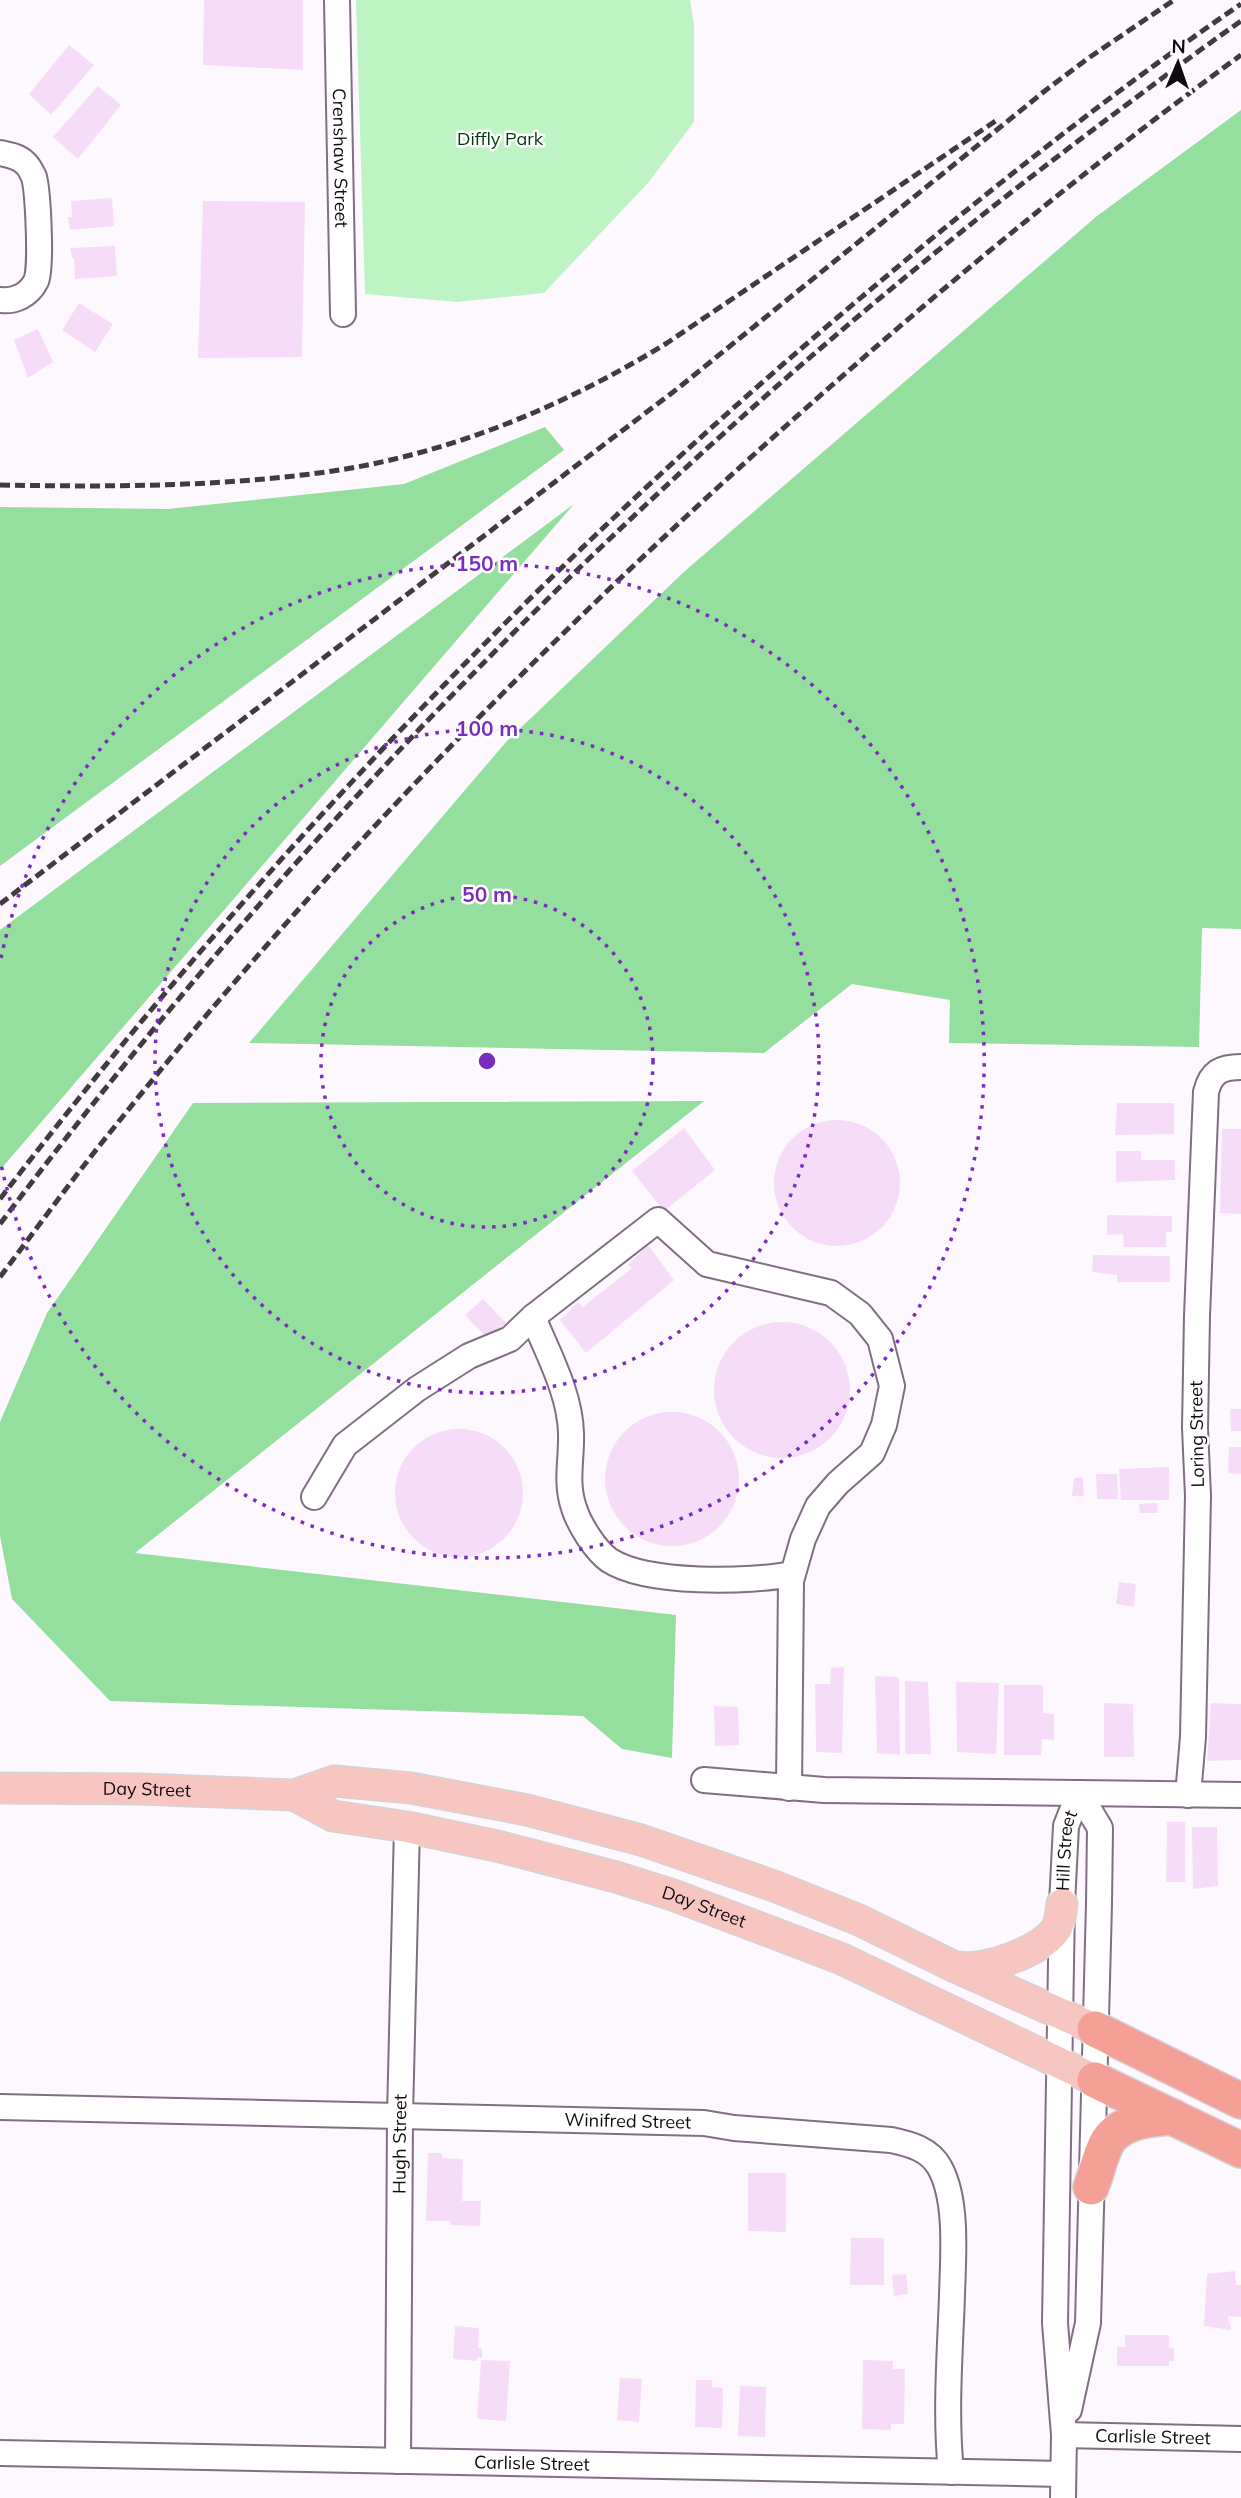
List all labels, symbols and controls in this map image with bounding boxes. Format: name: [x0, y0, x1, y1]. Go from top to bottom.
north arrow: [1143, 28, 1213, 98]
text: N: [1171, 34, 1186, 58]
street label: Crenshaw Street: [328, 88, 353, 228]
park label: Diffly Park: [457, 127, 544, 150]
text: 150 m: [456, 550, 518, 576]
text: 100 m: [456, 715, 518, 741]
text: 50 m: [462, 881, 512, 907]
centre of rings: [475, 1049, 499, 1073]
street label: Loring Street: [1184, 1380, 1209, 1488]
street label: Day Street: [103, 1777, 192, 1802]
street label: Hill Street: [1051, 1807, 1082, 1892]
street label: Day Street: [659, 1880, 750, 1933]
street label: Hugh Street: [388, 2094, 412, 2194]
street label: Winifred Street: [564, 2108, 692, 2134]
street label: Carlisle Street: [1095, 2424, 1211, 2449]
street label: Carlisle Street: [474, 2450, 590, 2476]

